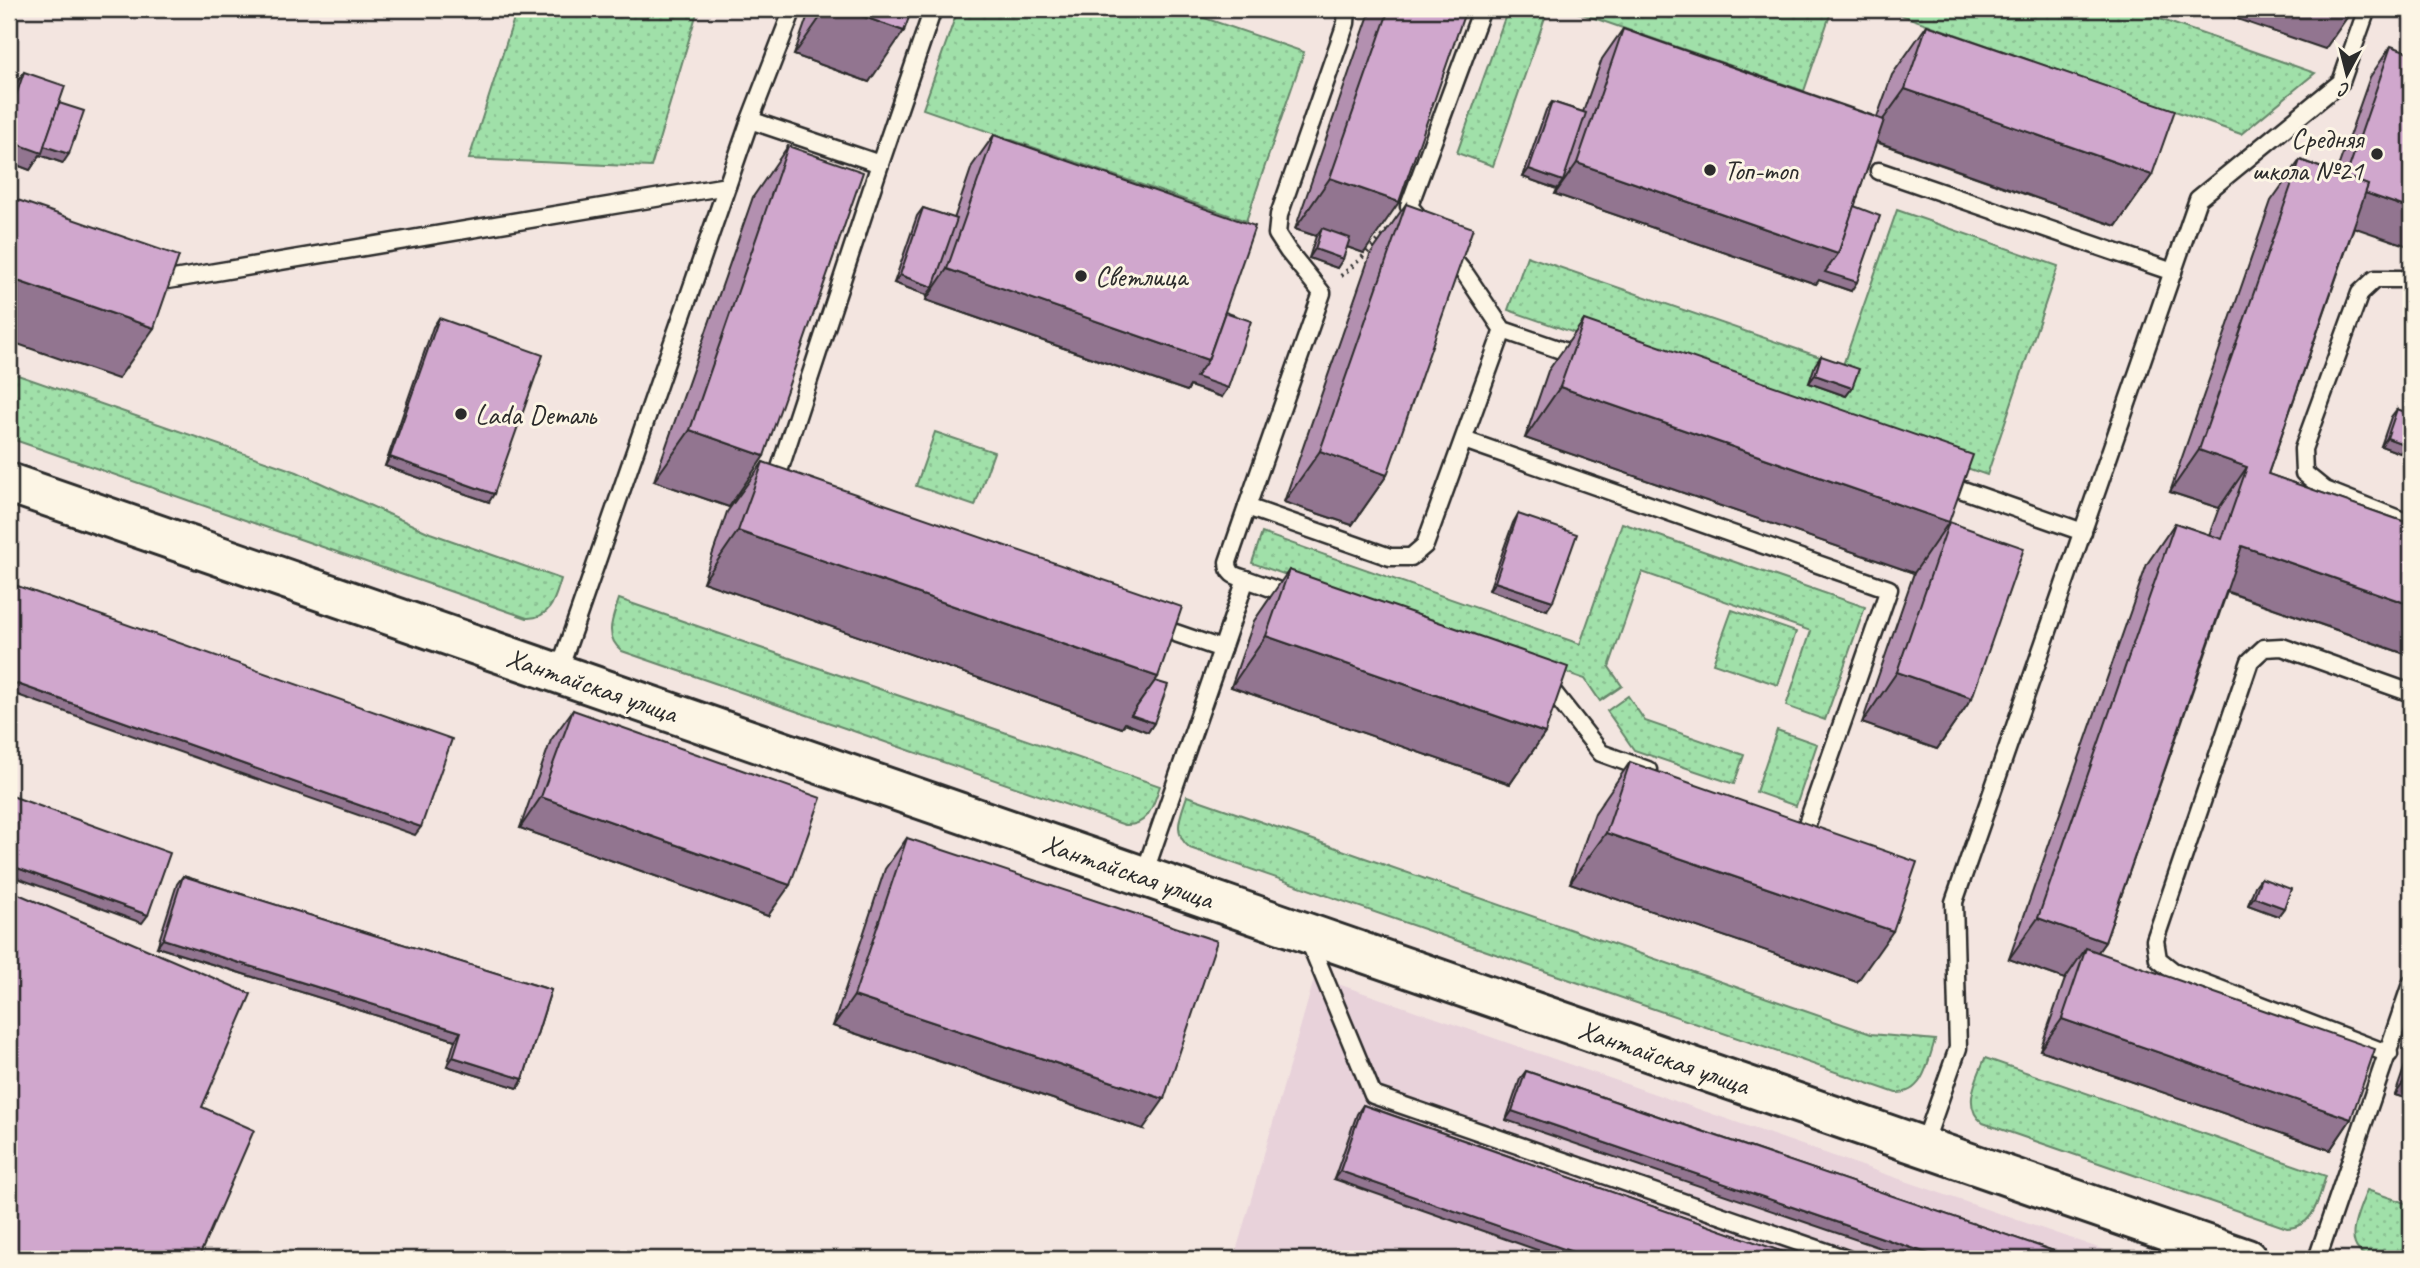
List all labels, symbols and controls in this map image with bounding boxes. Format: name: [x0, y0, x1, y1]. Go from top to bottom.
north arrow: [2312, 38, 2382, 108]
text: С: [2336, 77, 2351, 102]
place label: Средняя школа №21: [2252, 121, 2365, 188]
marker: Средняя школа №21: [2369, 146, 2385, 162]
place label: Топ-топ: [1724, 153, 1799, 188]
marker: Топ-топ: [1702, 162, 1718, 178]
place label: Светлица: [1095, 259, 1189, 294]
marker: Светлица: [1073, 268, 1089, 284]
place label: Lada Dеталь: [475, 397, 598, 432]
marker: Lada Dеталь: [453, 406, 469, 422]
street label: Хантайская улица: [502, 639, 684, 731]
street label: Хантайская улица: [1038, 825, 1220, 917]
street label: Хантайская улица: [1574, 1011, 1756, 1103]

